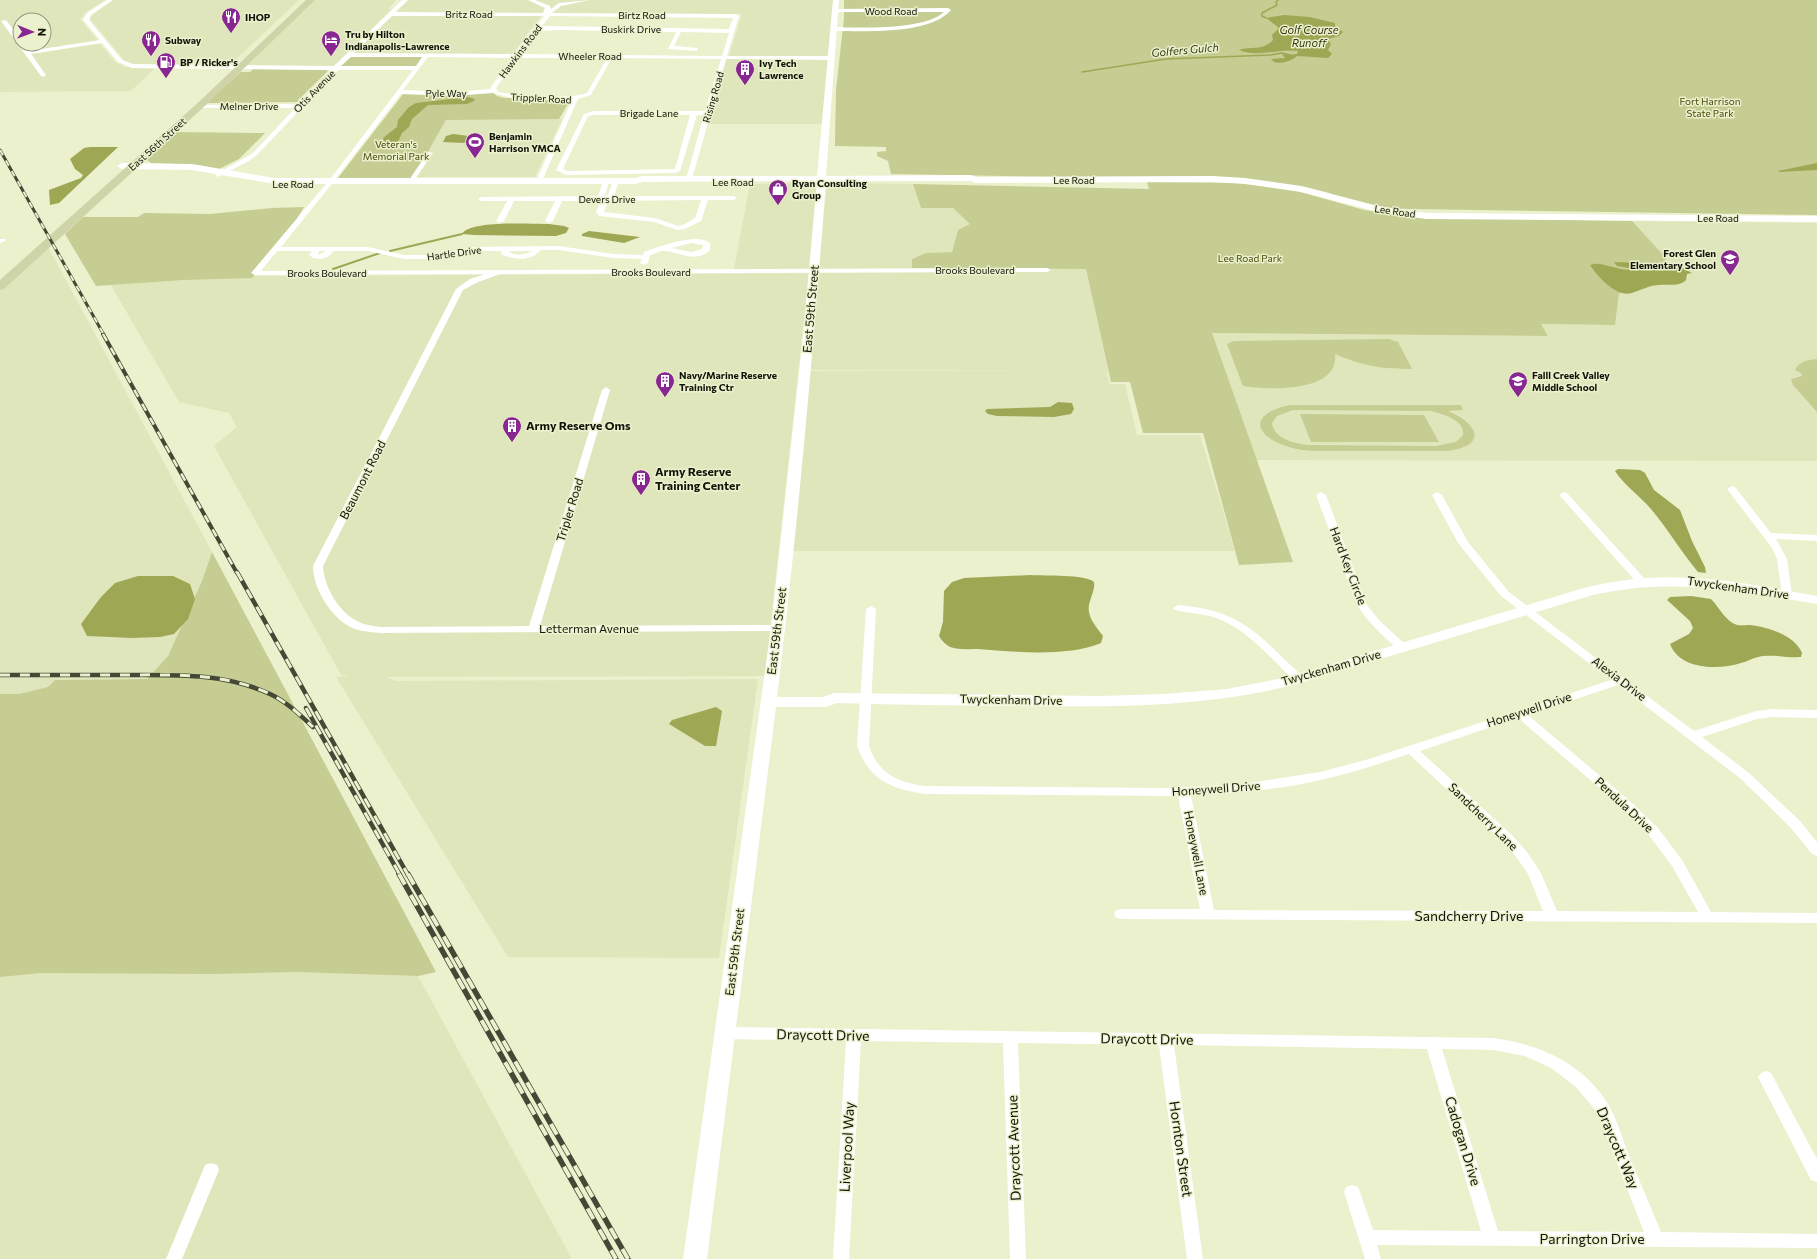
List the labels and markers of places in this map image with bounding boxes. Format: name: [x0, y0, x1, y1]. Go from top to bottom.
restaurant icon: IHOP: [220, 6, 242, 34]
place label: IHOP: [245, 11, 271, 23]
place label: Tru by Hilton Indianapolis-Lawrence: [345, 28, 450, 52]
restaurant icon: Subway: [140, 29, 162, 57]
hotel icon: Tru by Hilton Indianapolis-Lawrence: [320, 29, 342, 57]
place label: Subway: [165, 34, 202, 46]
fuel station icon: BP / Ricker's: [155, 51, 177, 79]
place label: BP / Ricker's: [180, 56, 238, 68]
place label: Ivy Tech Lawrence: [759, 57, 803, 81]
building icon: Ivy Tech Lawrence: [734, 58, 756, 86]
place label: Benjamin Harrison YMCA: [489, 130, 561, 154]
sports icon: Benjamin Harrison YMCA: [464, 131, 486, 159]
place label: Ryan Consulting Group: [792, 177, 868, 201]
shop icon: Ryan Consulting Group: [767, 178, 789, 206]
place label: Forest Glen Elementary School: [1630, 247, 1716, 271]
school or university icon: Forest Glen Elementary School: [1719, 248, 1741, 276]
place label: Navy/Marine Reserve Training Ctr: [679, 369, 777, 393]
place label: Falll Creek Valley Middle School: [1532, 369, 1610, 393]
building icon: Navy/Marine Reserve Training Ctr: [654, 370, 676, 398]
school or university icon: Falll Creek Valley Middle School: [1507, 370, 1529, 398]
building icon: Army Reserve Oms: [501, 415, 523, 443]
place label: Army Reserve Oms: [526, 418, 631, 432]
place label: Army Reserve Training Center: [655, 464, 740, 492]
building icon: Army Reserve Training Center: [630, 468, 652, 496]

